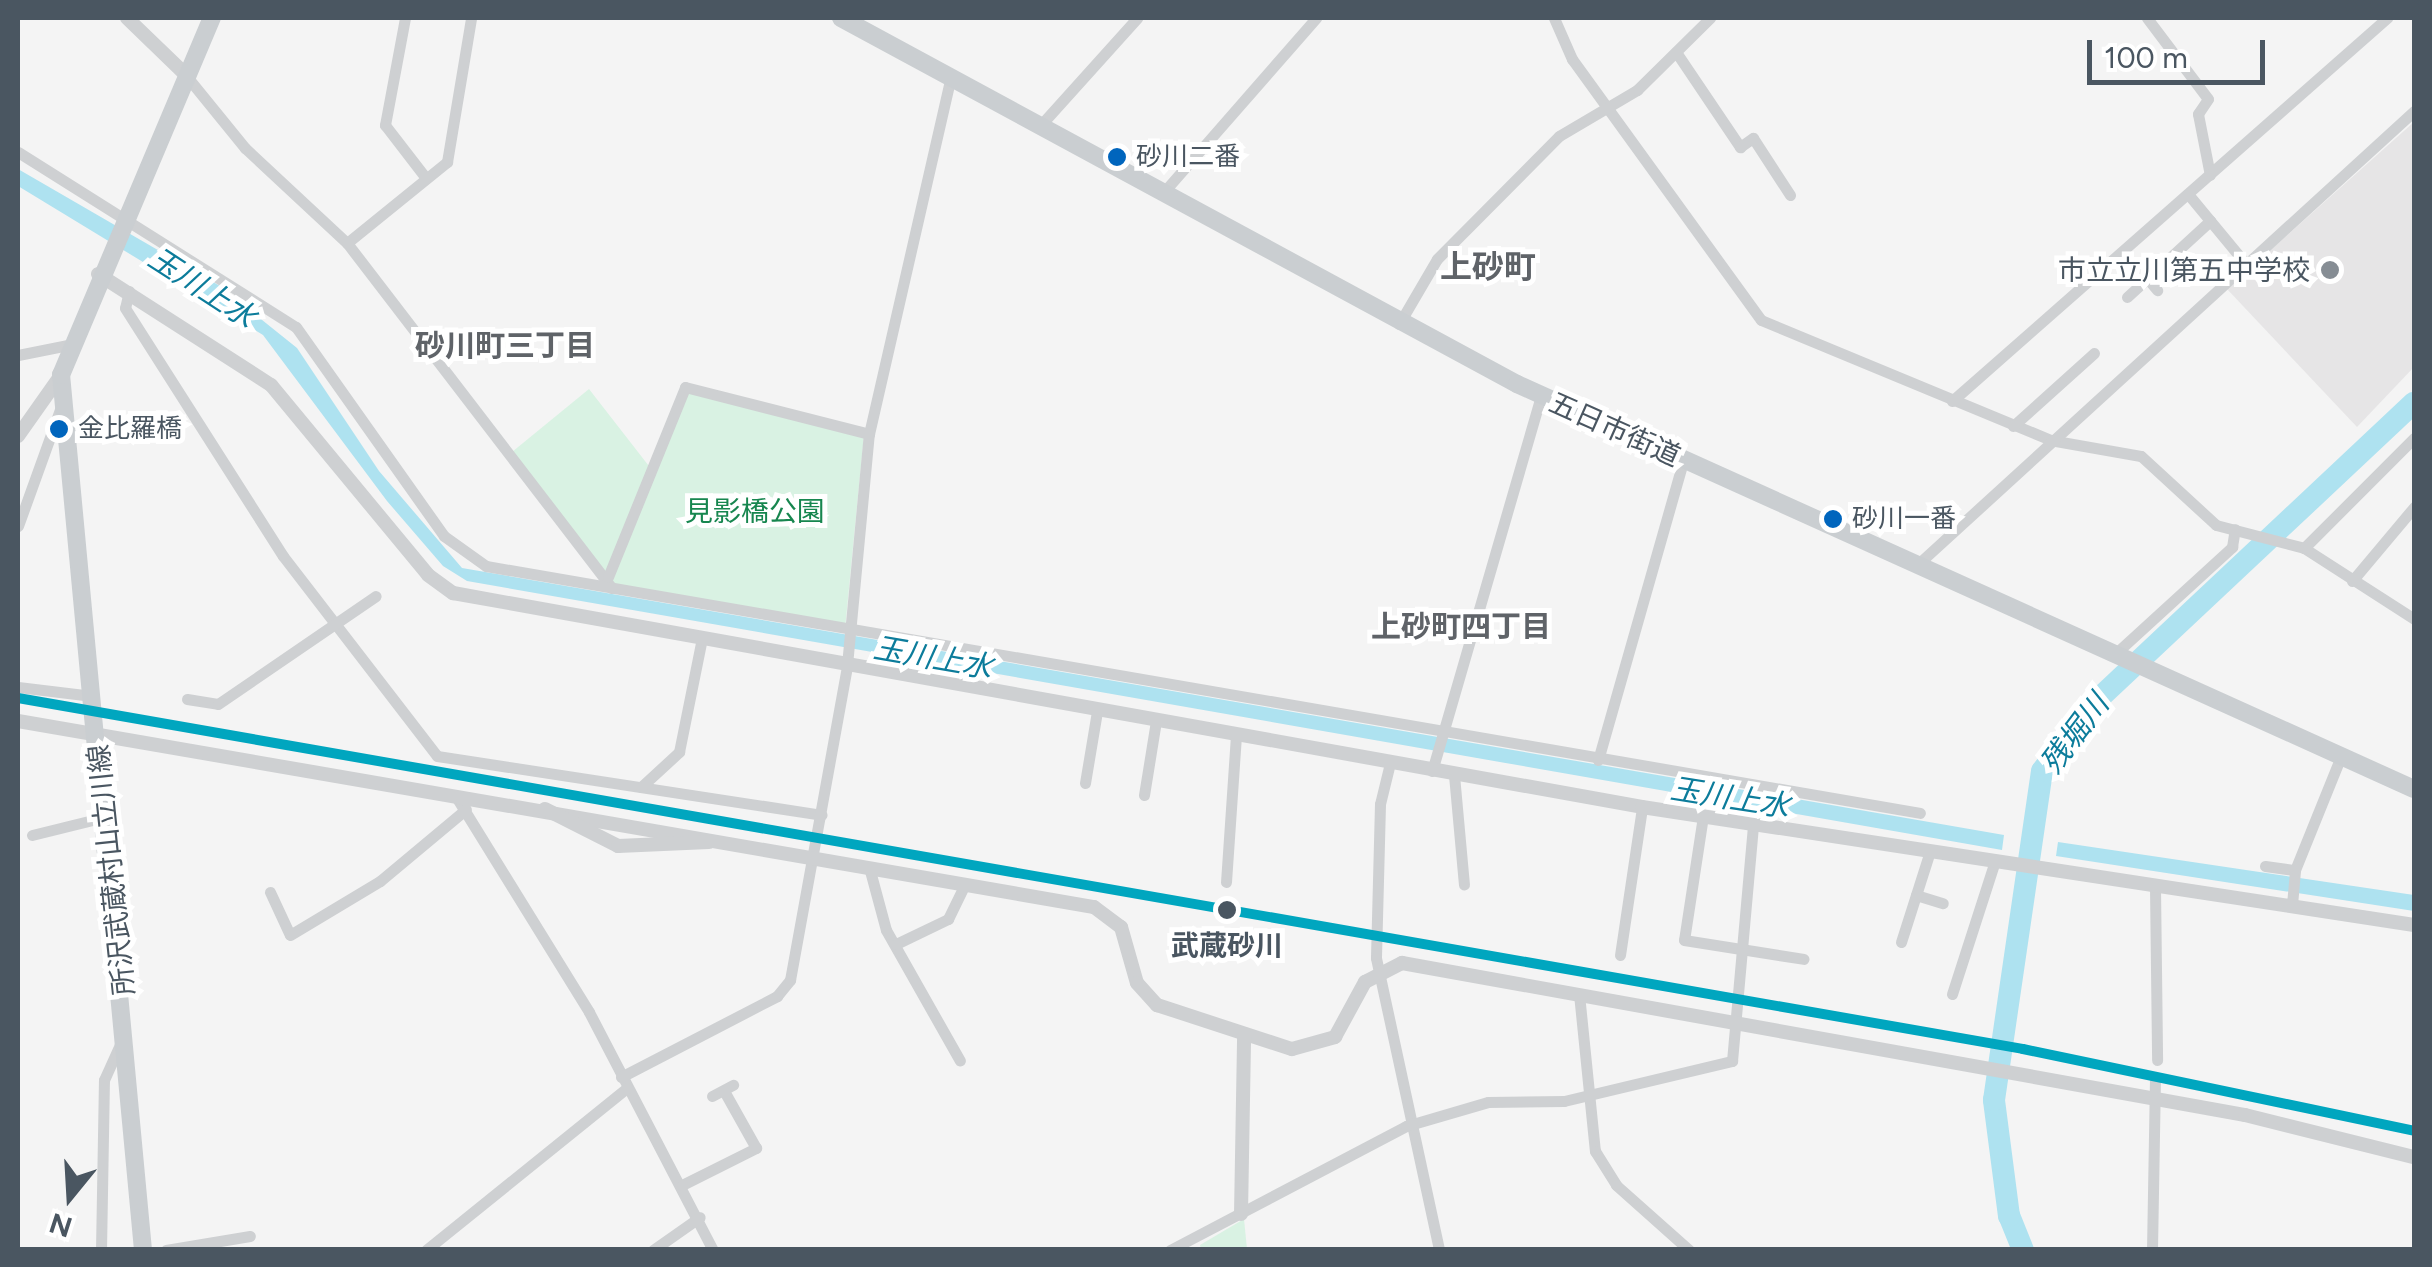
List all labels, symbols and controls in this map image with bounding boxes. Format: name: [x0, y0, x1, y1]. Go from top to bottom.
scale bar: [2092, 20, 2270, 82]
text: 100 m: [2104, 39, 2188, 76]
place label: 砂川二番: [1136, 141, 1240, 173]
marker: 砂川二番: [1107, 147, 1127, 167]
water label: 玉川上水: [142, 240, 262, 336]
district label: 上砂町: [1440, 248, 1536, 286]
place label: 市立立川第五中学校: [2058, 253, 2310, 287]
marker: 市立立川第五中学校: [2319, 259, 2341, 281]
district label: 砂川町三丁目: [415, 328, 595, 364]
street label: 五日市街道: [1544, 385, 1686, 473]
place label: 金比羅橋: [78, 413, 182, 445]
marker: 金比羅橋: [49, 419, 69, 439]
park label: 見影橋公園: [685, 494, 825, 528]
place label: 砂川一番: [1852, 503, 1956, 535]
marker: 砂川一番: [1823, 509, 1843, 529]
district label: 上砂町四丁目: [1371, 609, 1551, 645]
water label: 玉川上水: [871, 630, 995, 686]
water label: 残堀川: [2034, 687, 2116, 781]
street label: 所沢武蔵村山立川線: [81, 743, 141, 997]
water label: 玉川上水: [1668, 771, 1792, 825]
marker: 武蔵砂川: [1214, 897, 1240, 923]
place label: 武蔵砂川: [1171, 928, 1283, 962]
north arrow: [20, 1147, 120, 1247]
text: N: [45, 1206, 76, 1245]

